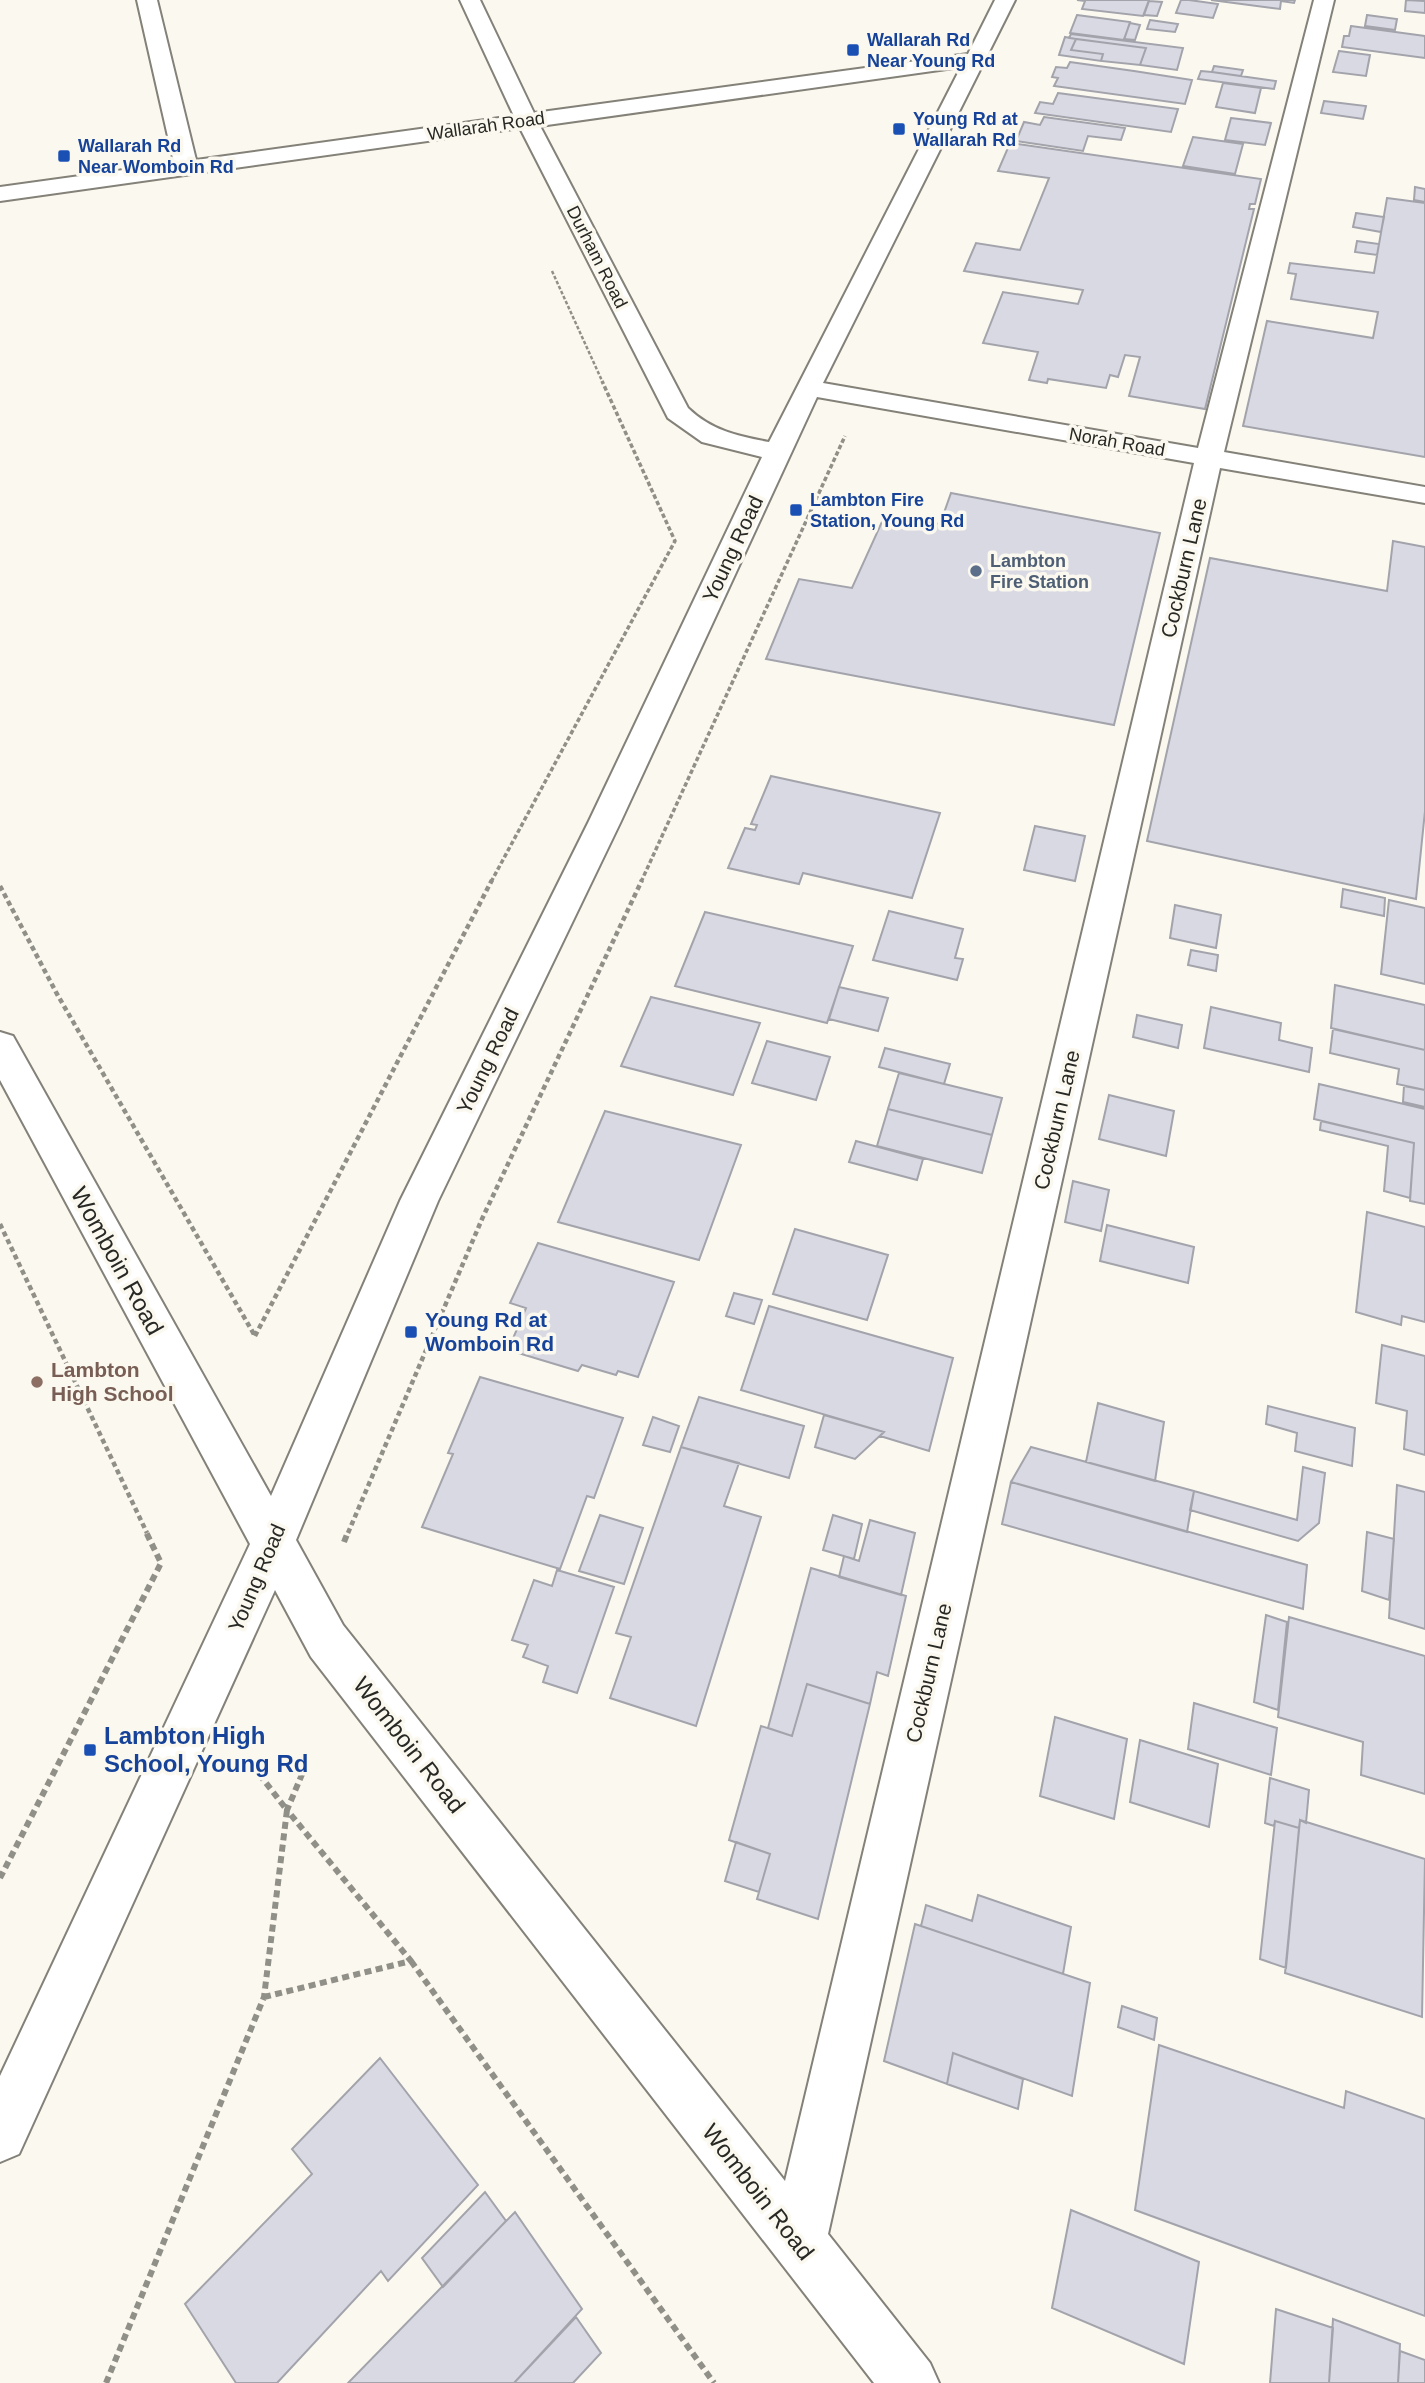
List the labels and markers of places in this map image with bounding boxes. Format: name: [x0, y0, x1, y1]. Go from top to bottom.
place label: Wallarah Rd Near Young Rd: [867, 30, 995, 71]
marker: Wallarah Rd Near Young Rd: [845, 42, 861, 58]
place label: Young Rd at Wallarah Rd: [913, 109, 1018, 150]
marker: Young Rd at Wallarah Rd: [891, 121, 907, 137]
place label: Wallarah Rd Near Womboin Rd: [78, 136, 234, 177]
marker: Wallarah Rd Near Womboin Rd: [56, 148, 72, 164]
place label: Lambton Fire Station, Young Rd: [810, 490, 964, 531]
marker: Lambton Fire Station, Young Rd: [788, 502, 804, 518]
place label: Lambton Fire Station: [990, 551, 1089, 592]
marker: Lambton Fire Station: [968, 563, 984, 579]
place label: Young Rd at Womboin Rd: [425, 1308, 554, 1355]
marker: Young Rd at Womboin Rd: [403, 1324, 419, 1340]
place label: Lambton High School: [51, 1358, 174, 1405]
marker: Lambton High School: [29, 1374, 45, 1390]
place label: Lambton High School, Young Rd: [104, 1722, 308, 1777]
marker: Lambton High School, Young Rd: [82, 1742, 98, 1758]

